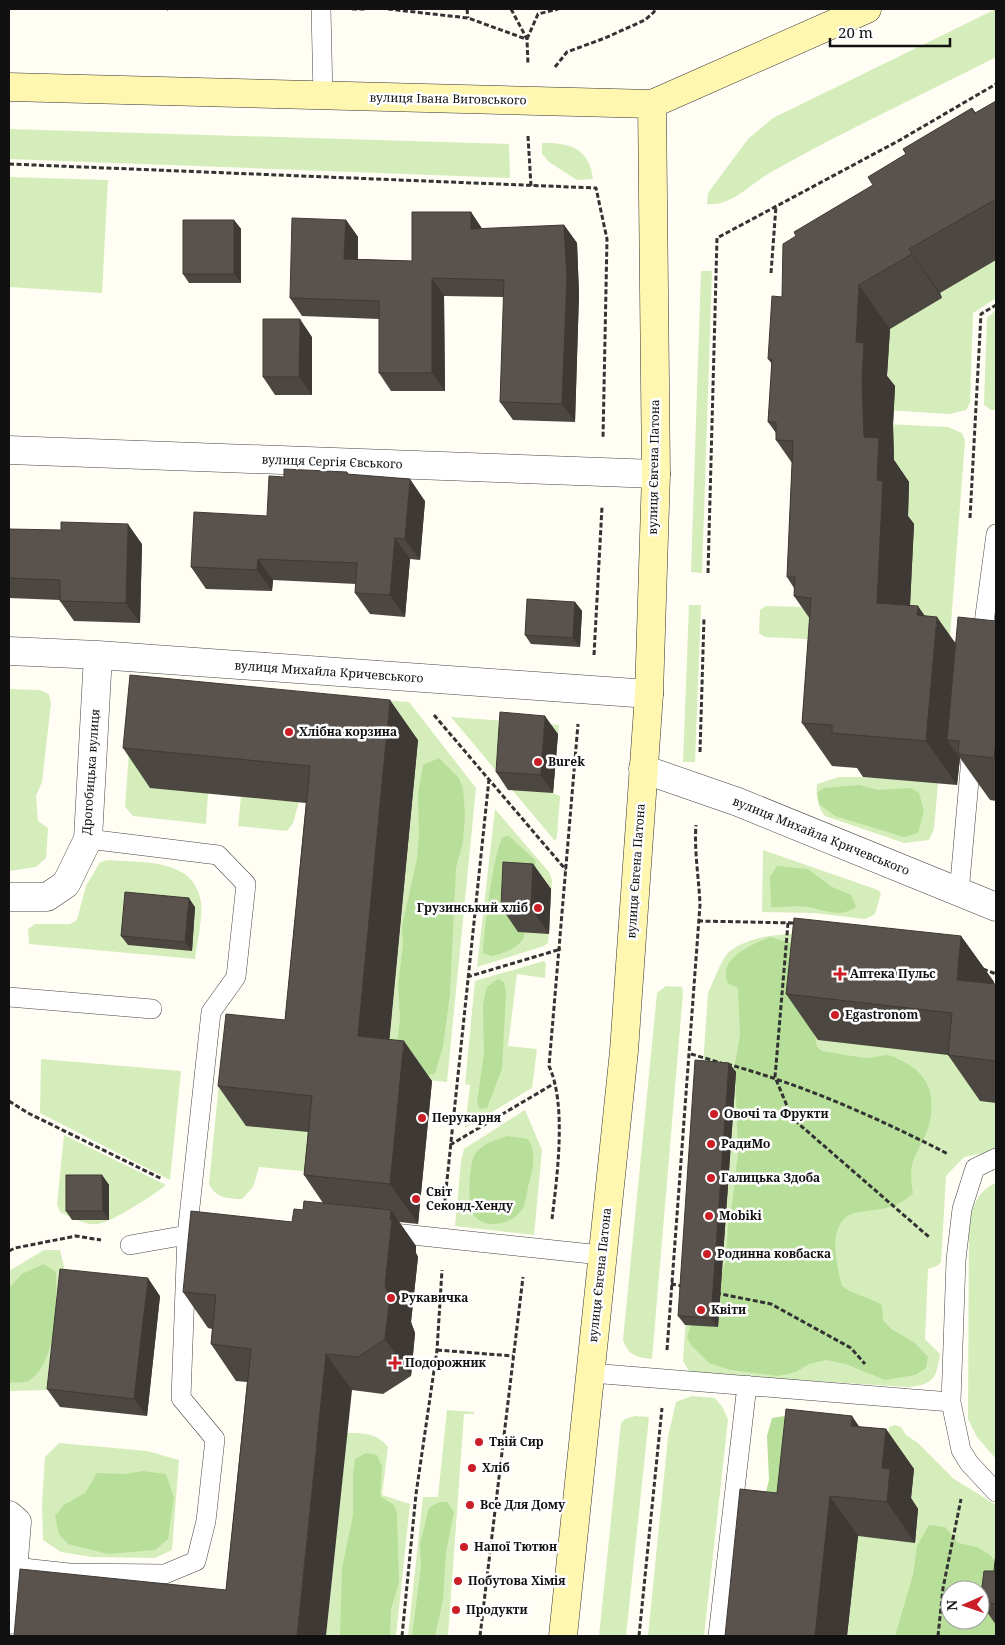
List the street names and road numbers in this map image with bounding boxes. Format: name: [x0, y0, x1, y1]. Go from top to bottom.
street label: вулиця Івана Виговського: [369, 89, 527, 108]
street label: вулиця Євгена Патона: [644, 399, 663, 535]
street label: вулиця Сергія Євського: [261, 451, 403, 472]
street label: вулиця Михайла Кричевського: [234, 656, 424, 687]
street label: Дрогобицька вулиця: [78, 708, 103, 836]
street label: вулиця Михайла Кричевського: [730, 792, 912, 879]
street label: вулиця Євгена Патона: [622, 803, 649, 939]
street label: вулиця Євгена Патона: [584, 1207, 615, 1343]

